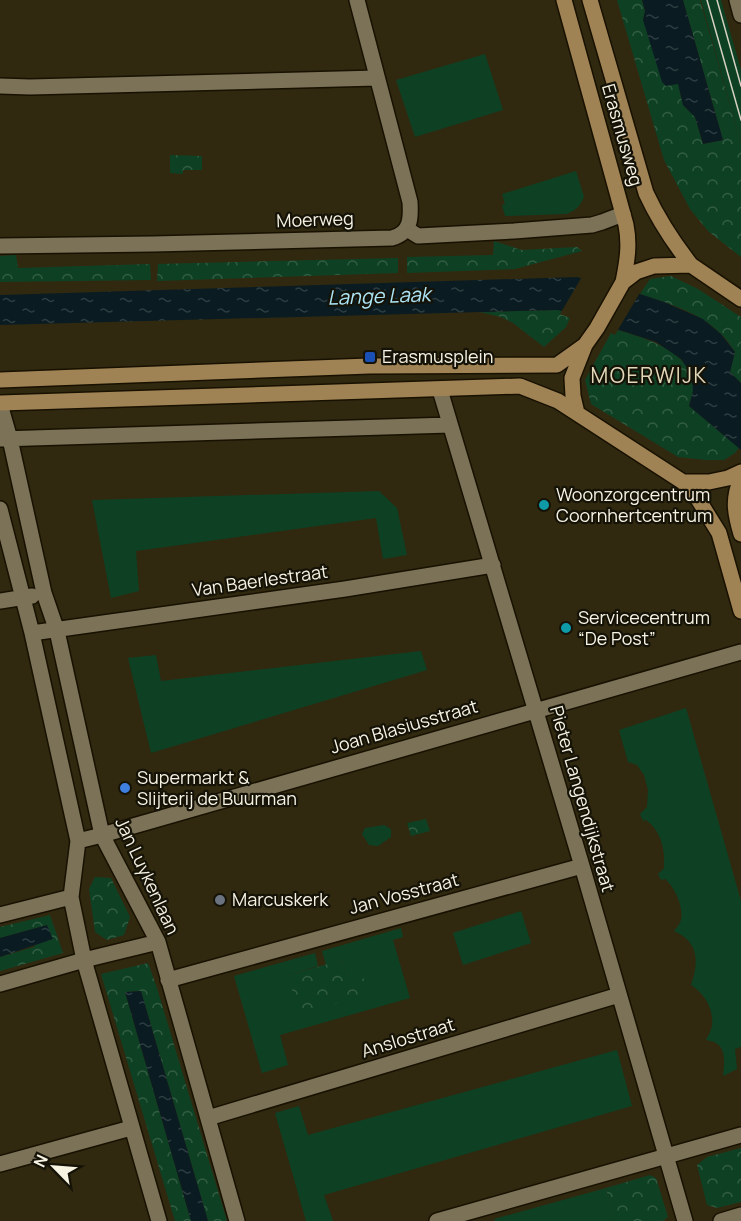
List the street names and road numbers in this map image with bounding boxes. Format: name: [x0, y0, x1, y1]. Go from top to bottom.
street label: Erasmusweg: [597, 81, 649, 189]
street label: Moerweg: [276, 206, 354, 232]
street label: Van Baerlestraat: [190, 559, 329, 601]
street label: Joan Blasiusstraat: [327, 694, 480, 759]
street label: Pieter Langendijkstraat: [545, 703, 621, 895]
street label: Jan Luykenlaan: [110, 813, 186, 938]
street label: Jan Vosstraat: [346, 867, 461, 919]
street label: Anslostraat: [358, 1011, 457, 1063]

